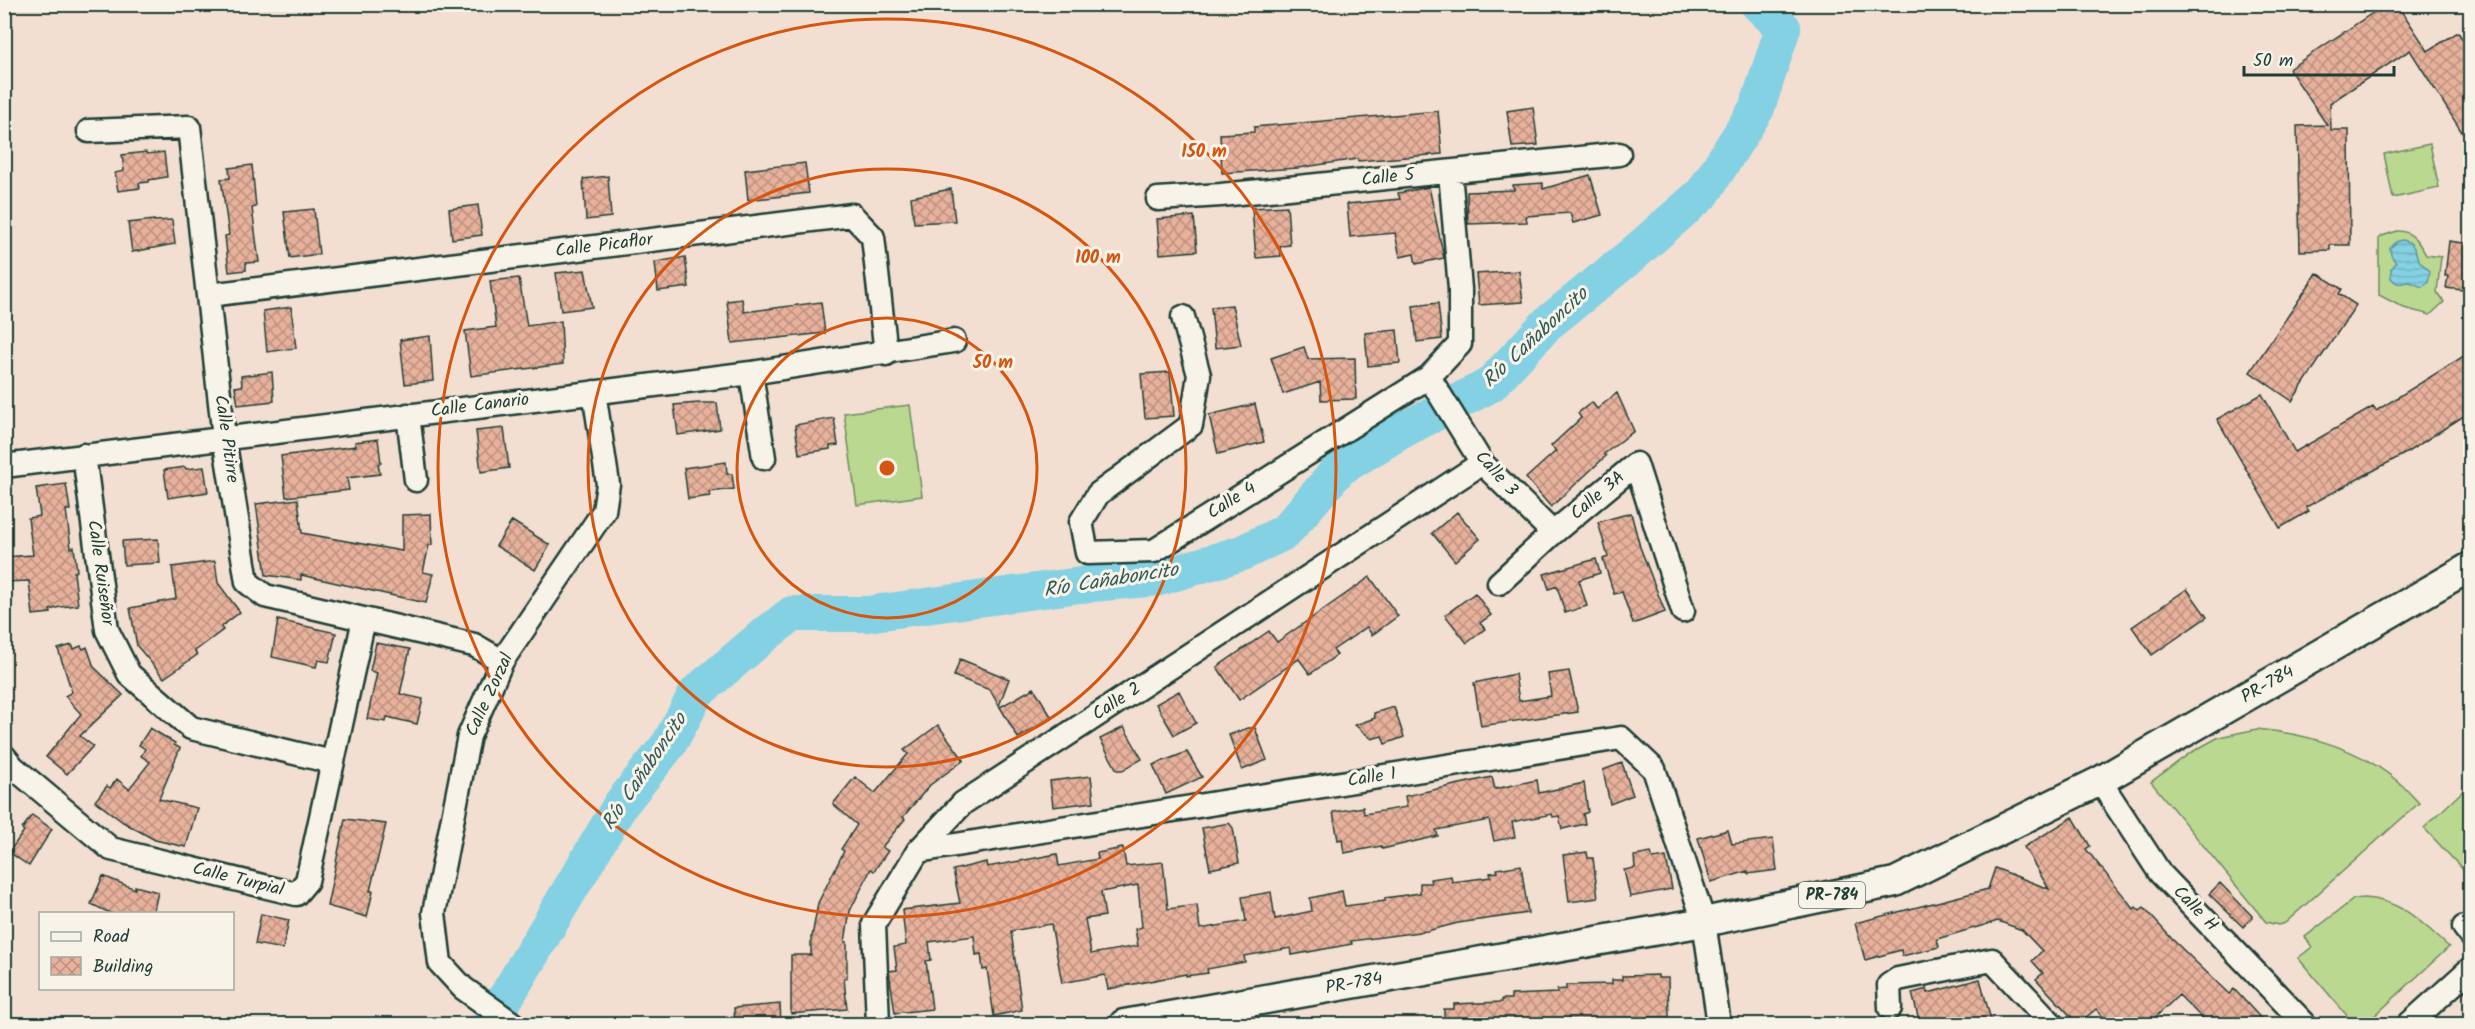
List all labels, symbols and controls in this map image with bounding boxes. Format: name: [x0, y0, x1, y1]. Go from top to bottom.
scale bar: [2244, 39, 2394, 77]
text: 50 m: [2253, 47, 2293, 76]
text: 150 m: [1181, 138, 1227, 167]
street label: Calle 5: [1360, 161, 1417, 195]
street label: Calle Picaflor: [554, 226, 655, 266]
text: 100 m: [1075, 244, 1121, 273]
water label: Río Cañaboncito: [1476, 279, 1598, 396]
text: 50 m: [972, 349, 1013, 378]
street label: Calle Canario: [429, 386, 531, 426]
street label: Calle Pitirre: [205, 393, 247, 485]
street label: Calle 3: [1467, 444, 1525, 504]
centre of rings: [877, 458, 897, 478]
street label: Calle 3A: [1564, 464, 1632, 528]
street label: Calle 4: [1202, 475, 1262, 527]
street label: Calle Ruiseñor: [78, 518, 122, 629]
water label: Río Cañaboncito: [1042, 554, 1182, 607]
street label: Calle Zorzal: [458, 648, 522, 742]
street label: PR-784: [2236, 658, 2300, 712]
street label: Calle 2: [1087, 675, 1147, 729]
water label: Río Cañaboncito: [594, 705, 697, 837]
street label: Calle 1: [1346, 760, 1398, 796]
street label: Calle Turpial: [189, 855, 287, 906]
street label: Calle H: [2165, 879, 2225, 939]
road number: PR-784: [1799, 882, 1865, 908]
legend: [39, 912, 234, 990]
text: Road: [93, 923, 130, 952]
text: Building: [93, 953, 153, 982]
street label: PR-784: [1323, 965, 1385, 1003]

